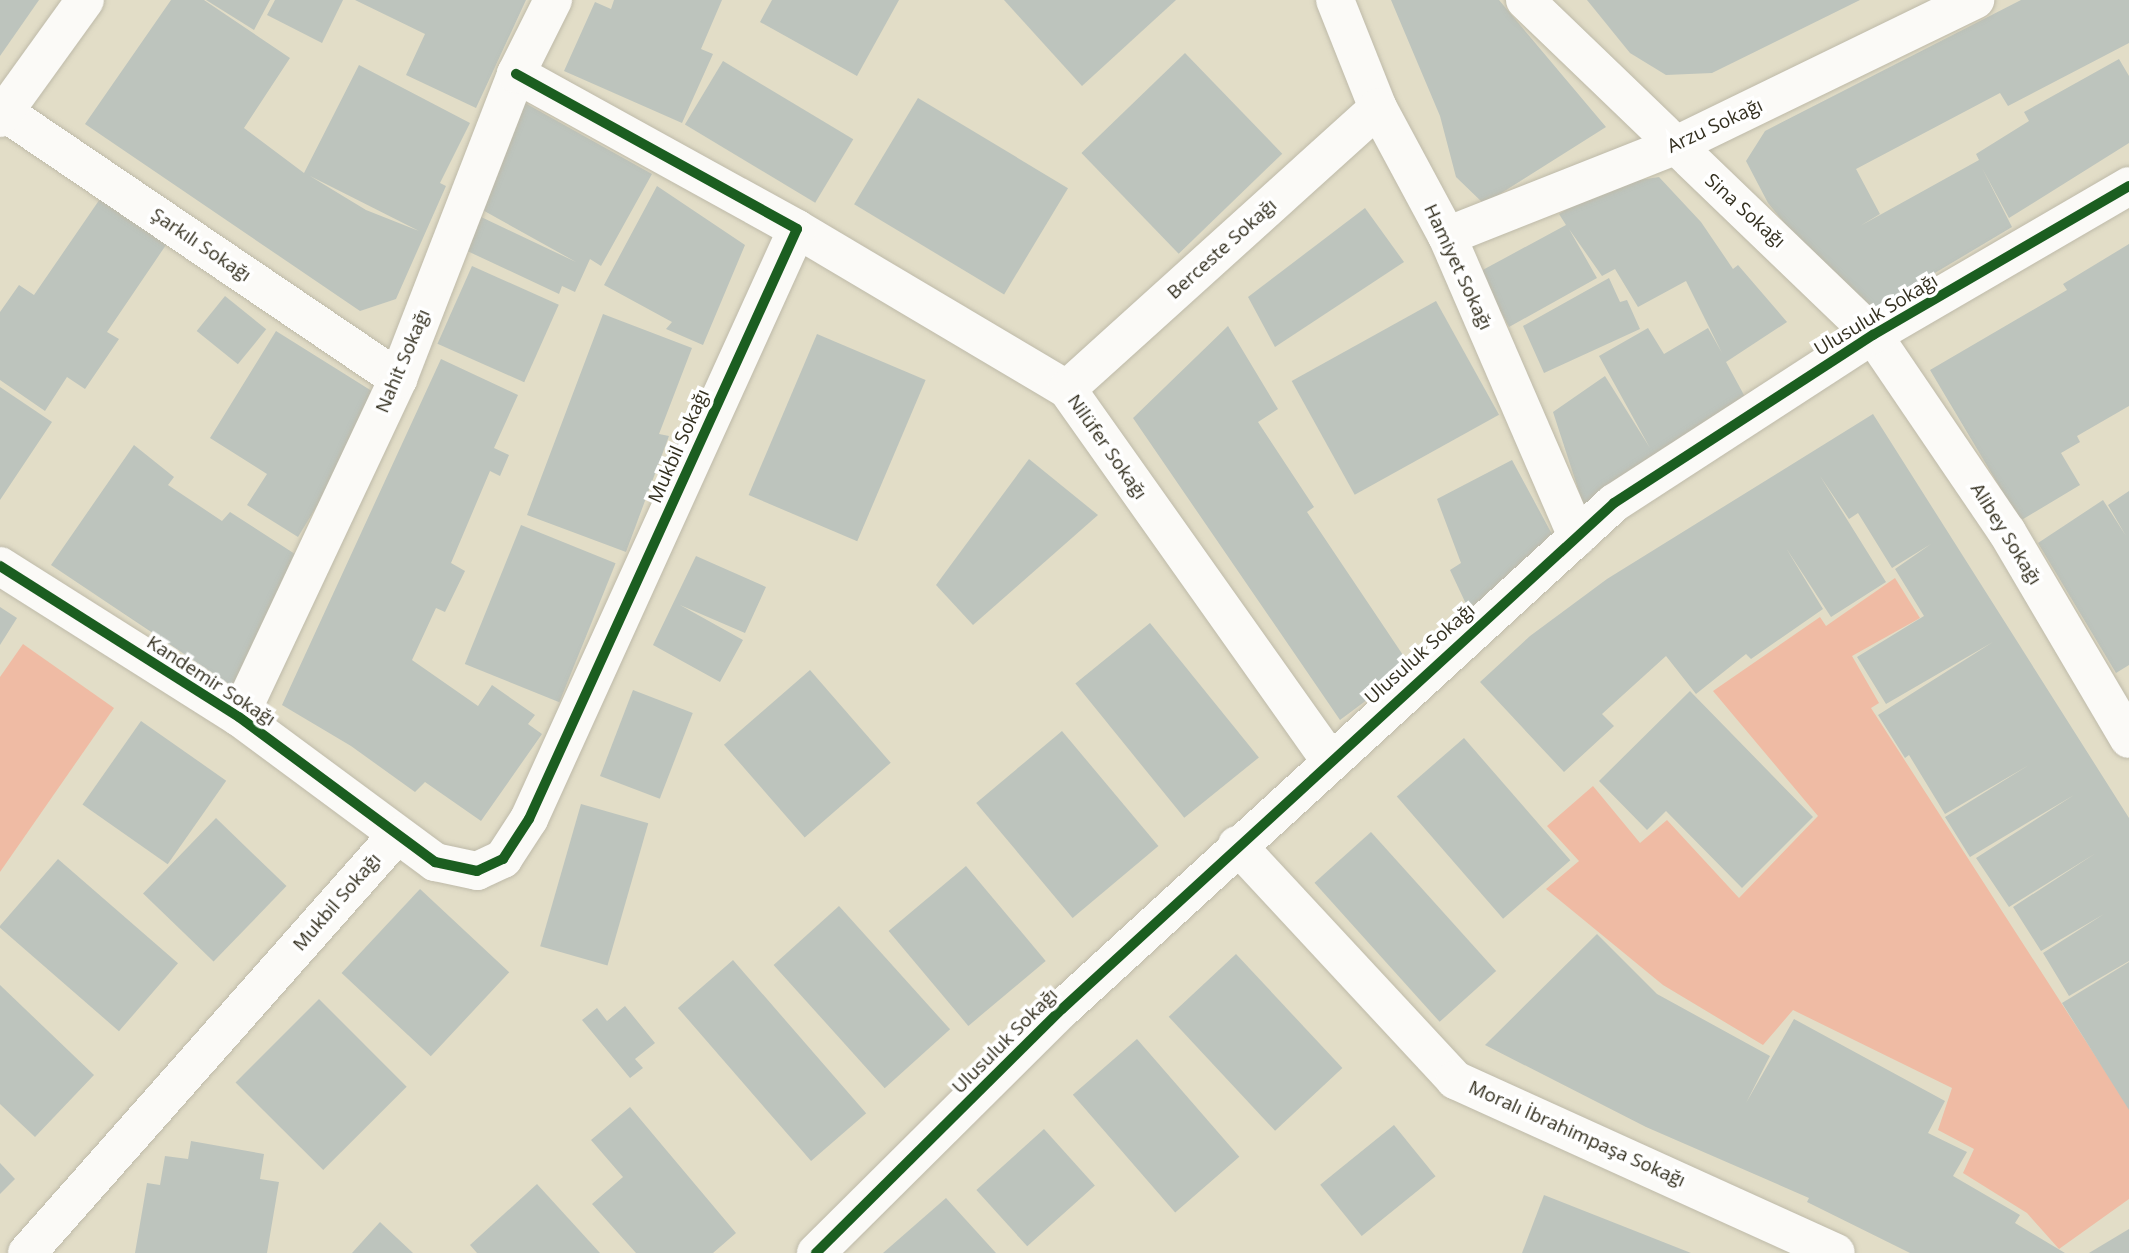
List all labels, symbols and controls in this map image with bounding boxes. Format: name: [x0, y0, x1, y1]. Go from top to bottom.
street label: Arzu Sokağı: [1664, 94, 1766, 158]
street label: Sina Sokağı: [1700, 169, 1790, 253]
street label: Berceste Sokağı: [1163, 194, 1281, 304]
street label: Hamiyet Sokağı: [1419, 200, 1497, 334]
street label: Şarkılı Sokağı: [147, 203, 255, 287]
street label: Ulusuluk Sokağı: [1810, 269, 1942, 361]
street label: Nahit Sokağı: [371, 306, 435, 416]
street label: Mukbil Sokağı: [644, 385, 714, 507]
street label: Nilüfer Sokağı: [1062, 390, 1152, 504]
street label: Alibey Sokağı: [1966, 479, 2046, 589]
street label: Ulusuluk Sokağı: [1360, 599, 1480, 709]
street label: Kandemir Sokağı: [142, 631, 280, 731]
street label: Mukbil Sokağı: [288, 848, 386, 956]
street label: Ulusuluk Sokağı: [947, 983, 1063, 1099]
street label: Moralı İbrahimpaşa Sokağı: [1465, 1076, 1689, 1192]

